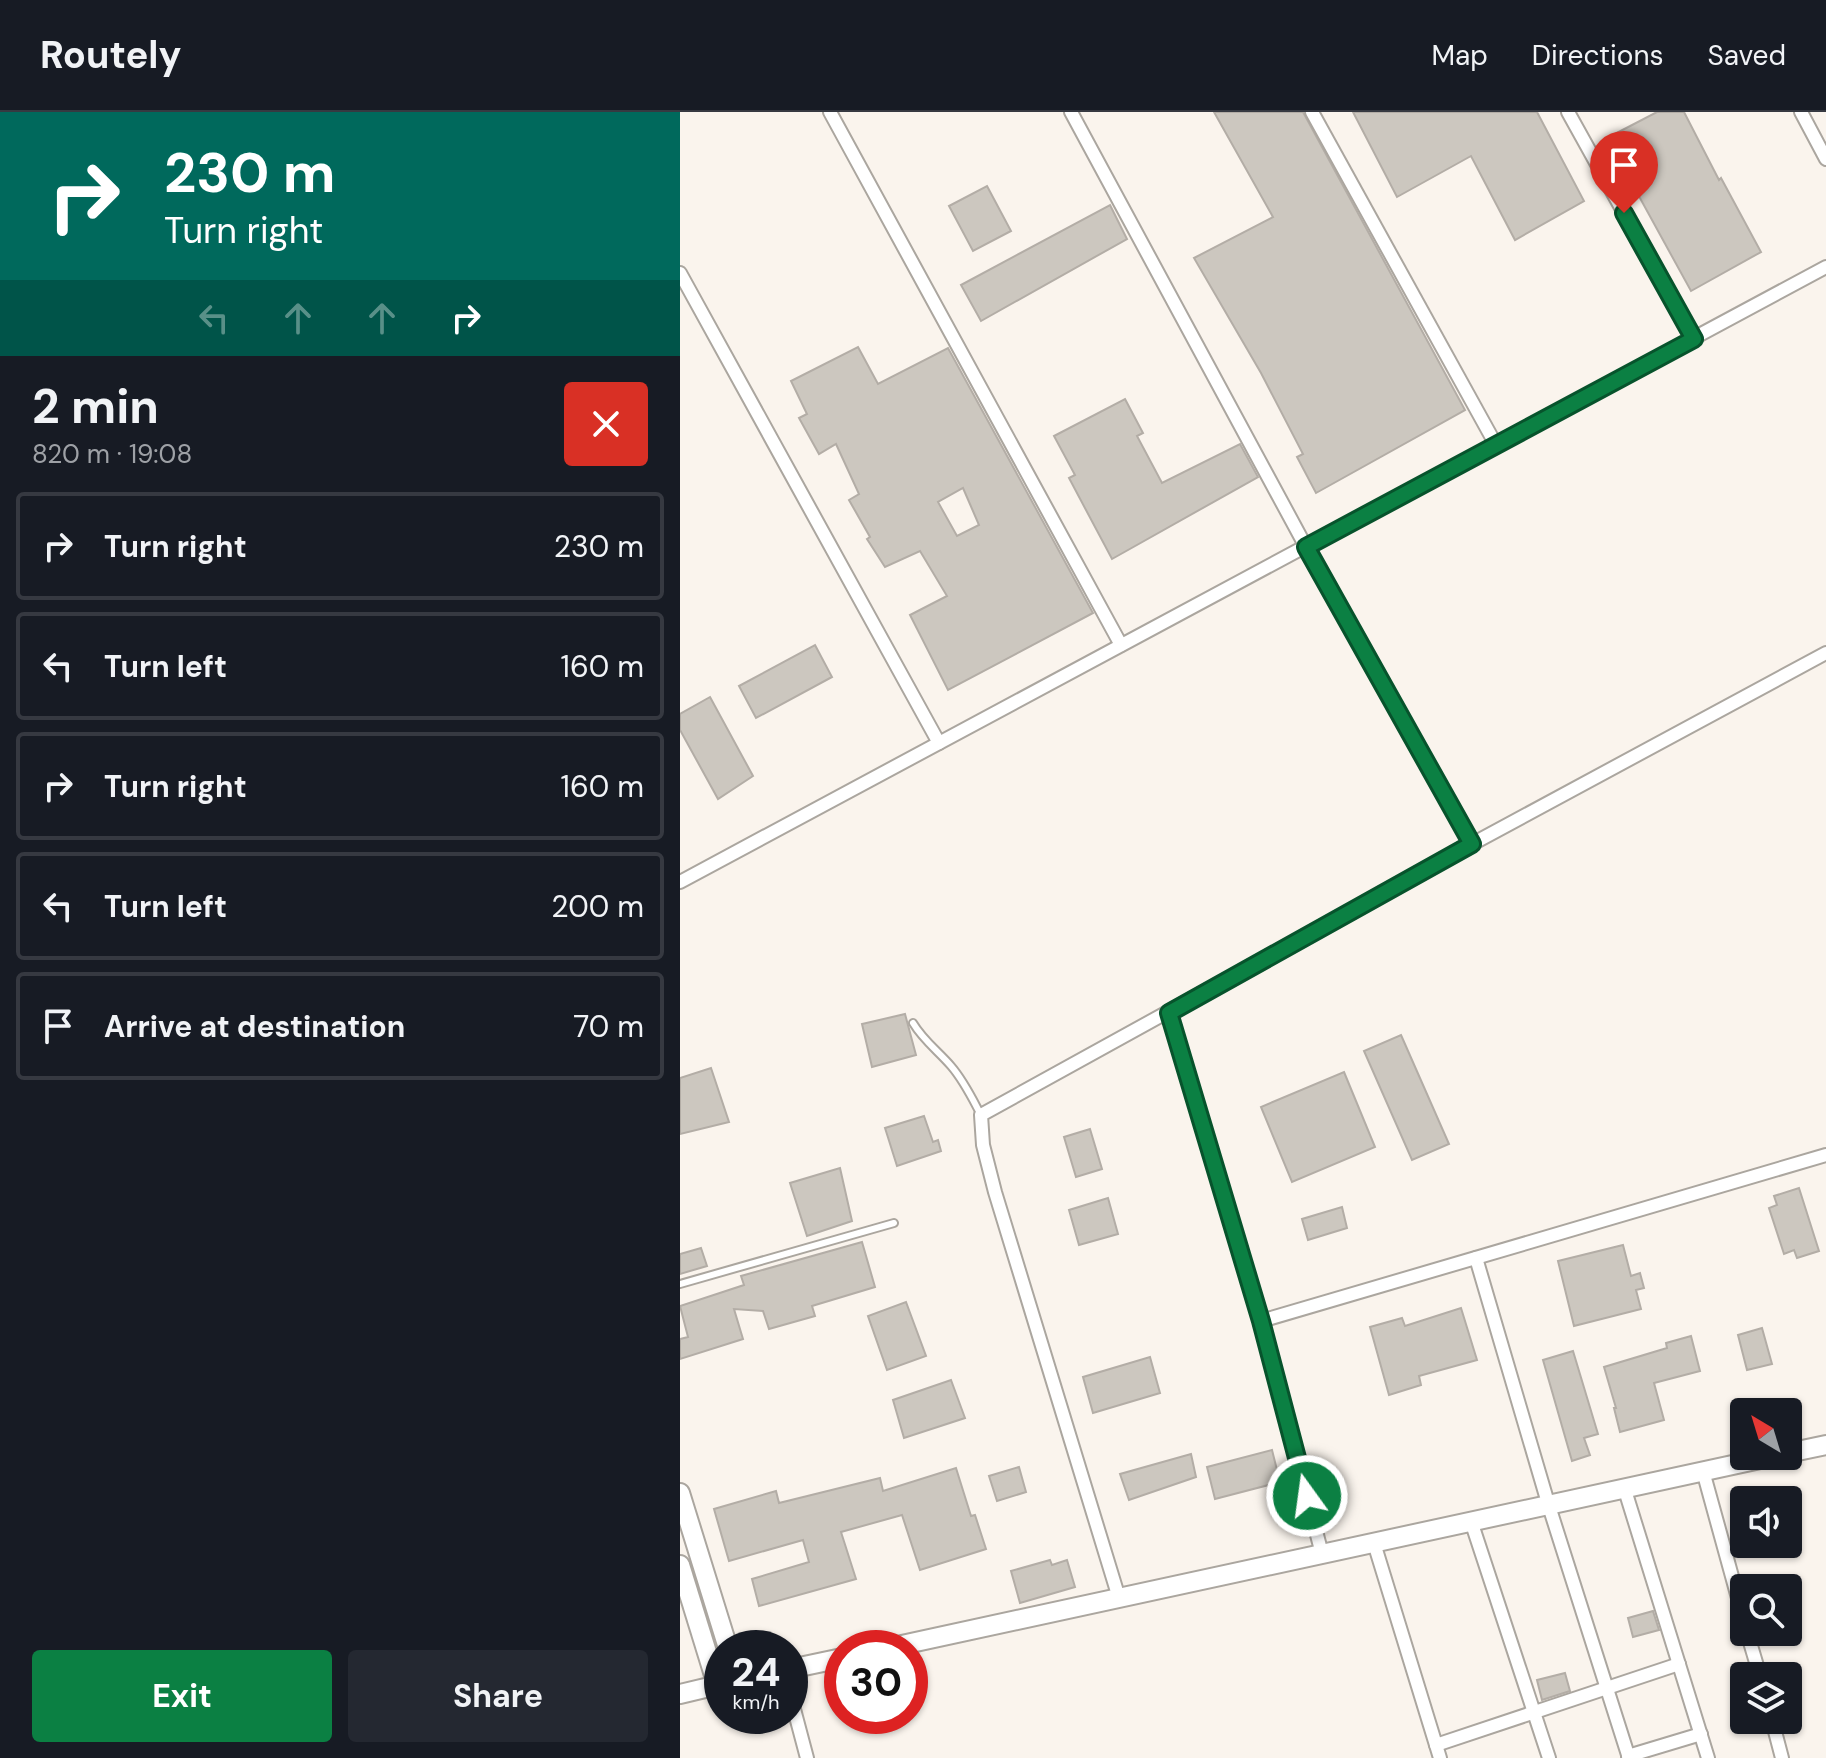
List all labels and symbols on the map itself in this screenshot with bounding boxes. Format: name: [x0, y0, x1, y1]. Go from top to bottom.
pin: [1590, 131, 1658, 213]
north arrow: [1730, 1398, 1802, 1470]
position arrow: [1265, 1454, 1349, 1538]
speed limit sign: 30: [824, 1630, 928, 1734]

